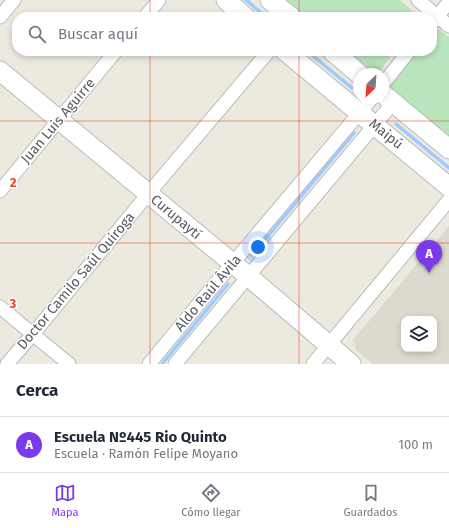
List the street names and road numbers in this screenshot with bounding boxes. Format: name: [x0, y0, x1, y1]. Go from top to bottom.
street label: Juan Luis Aguirre: [17, 75, 99, 167]
street label: Maipú: [366, 115, 406, 153]
street label: Curupaytí: [147, 191, 205, 243]
street label: Doctor Camilo Saúl Quiroga: [14, 209, 138, 353]
street label: Aldo Raúl Ávila: [170, 251, 245, 335]

